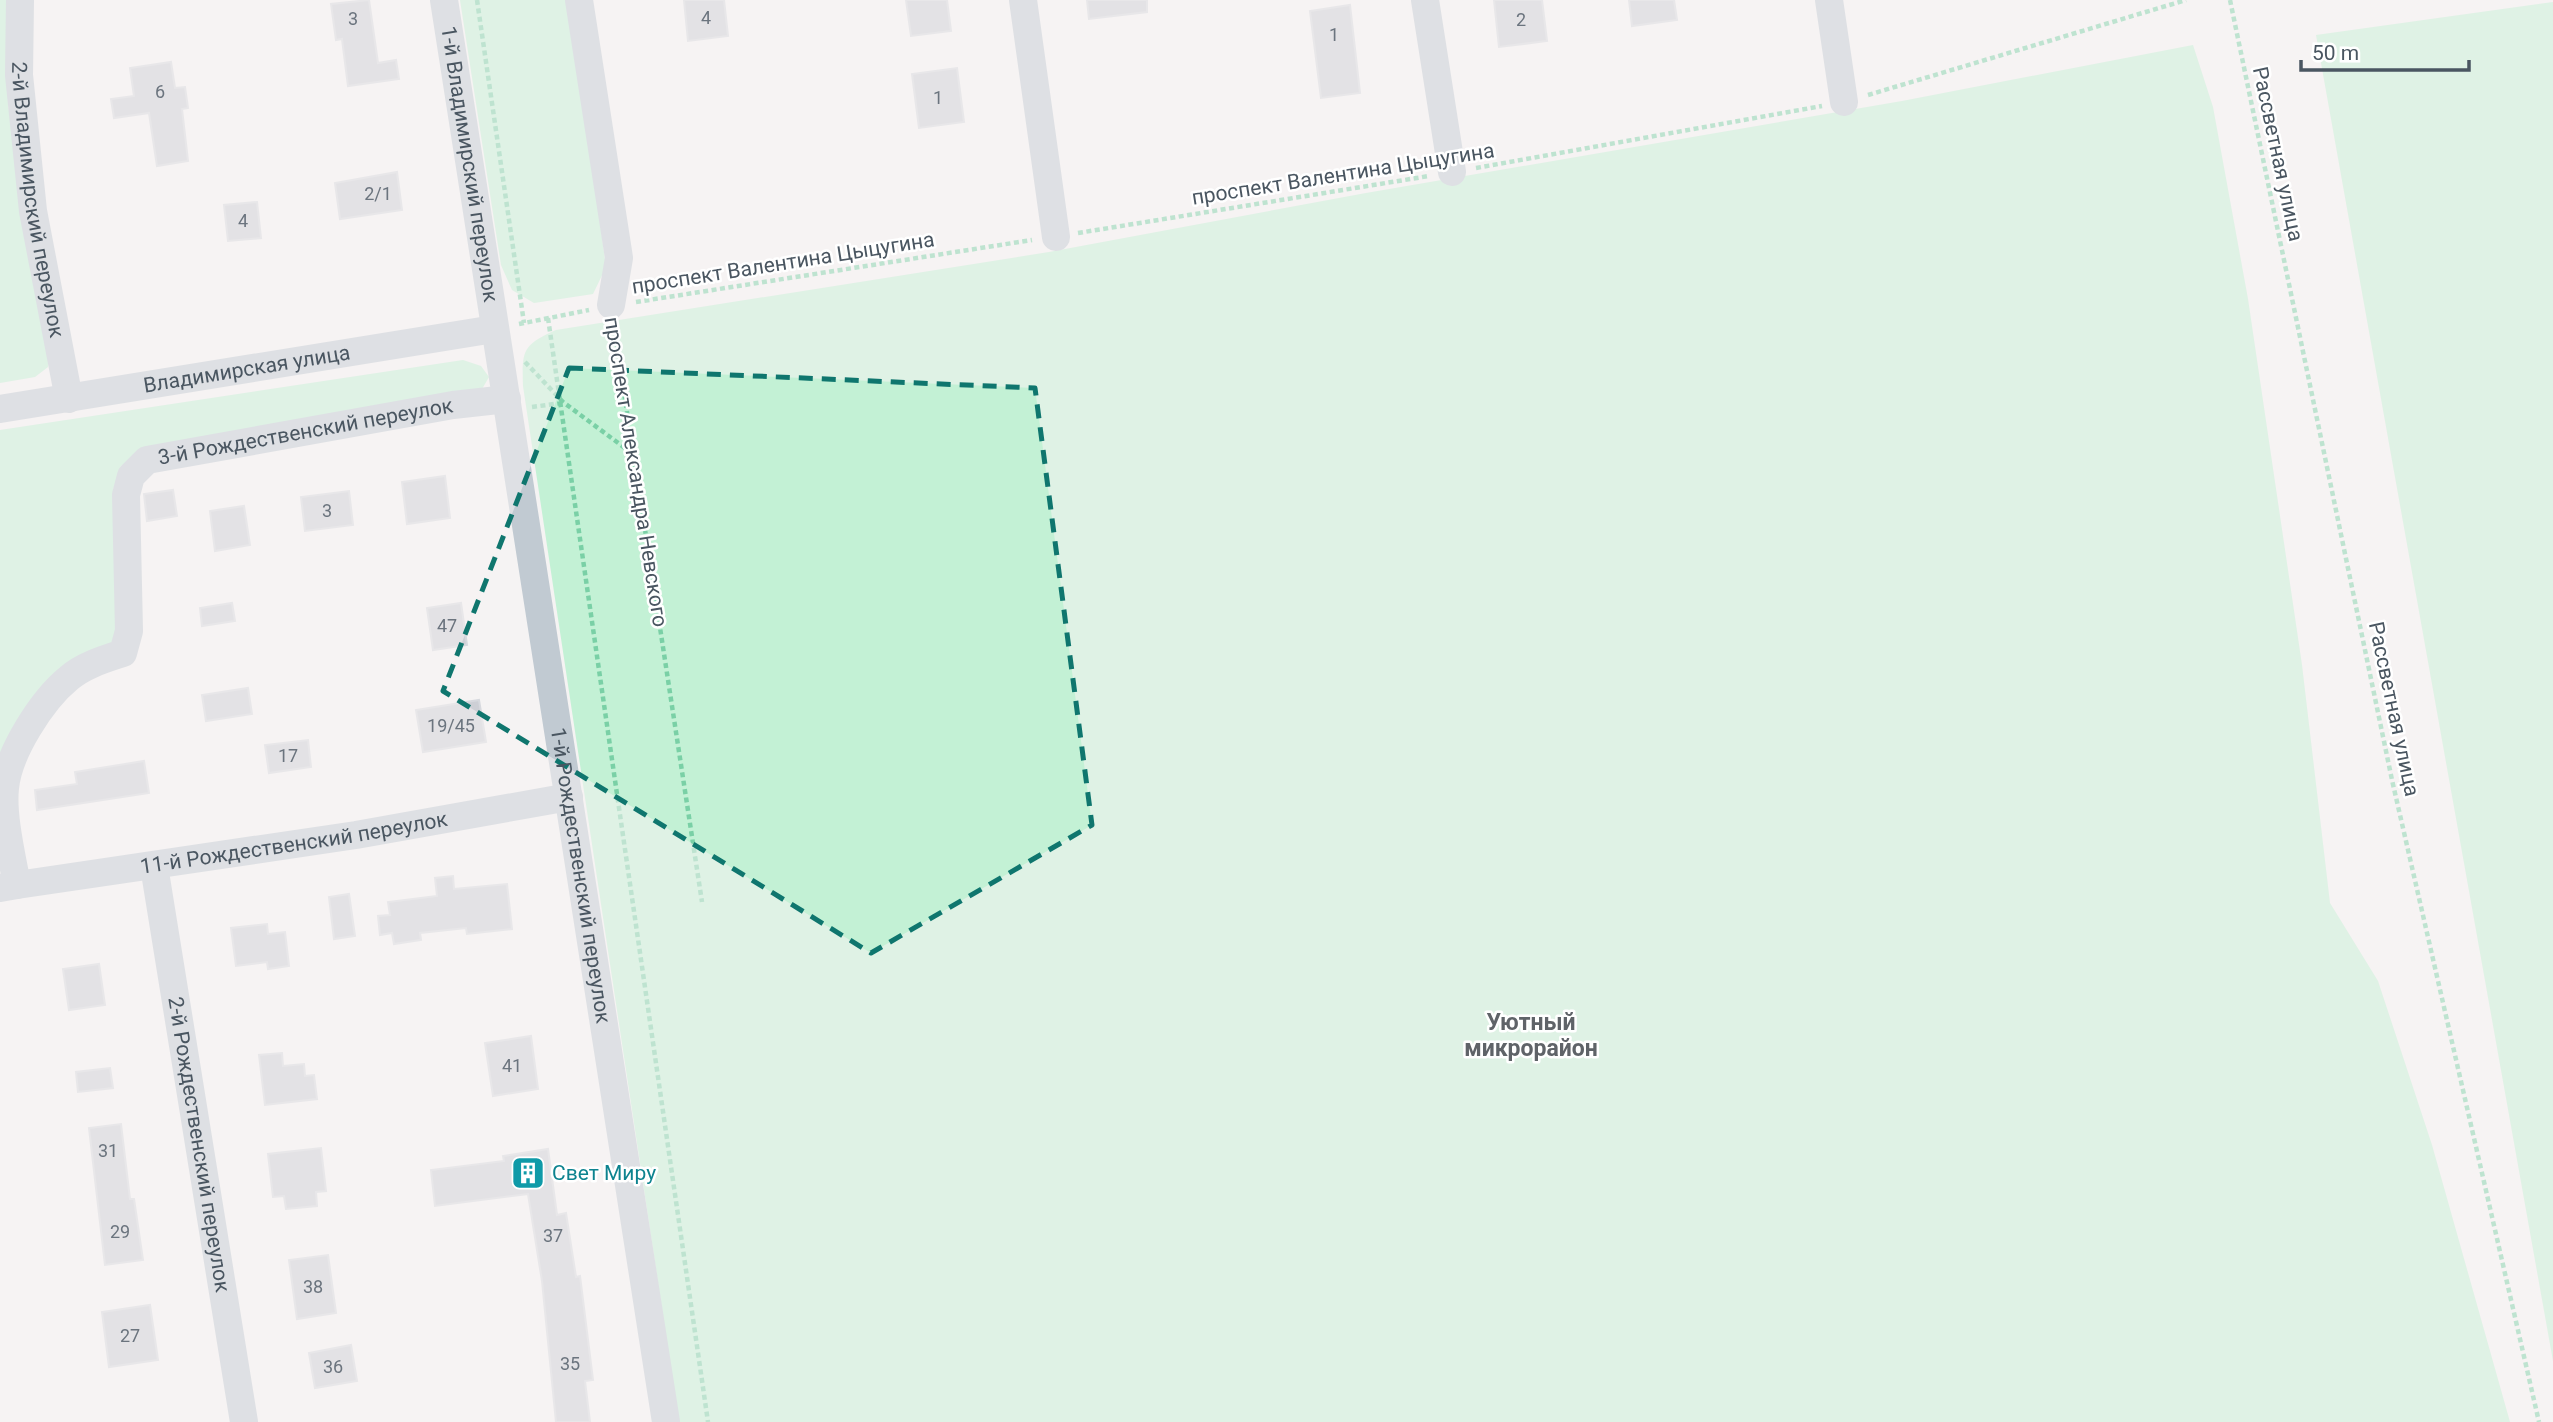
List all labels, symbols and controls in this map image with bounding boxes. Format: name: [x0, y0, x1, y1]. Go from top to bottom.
house number: 4: [701, 7, 711, 28]
house number: 3: [348, 8, 358, 29]
house number: 2: [1516, 9, 1526, 30]
street label: 1-й Владимирский переулок: [436, 24, 503, 304]
house number: 1: [1329, 24, 1339, 45]
scale bar: [2301, 28, 2469, 72]
text: 50 m: [2312, 41, 2359, 65]
street label: 2-й Владимирский переулок: [7, 61, 69, 340]
street label: Рассветная улица: [2248, 65, 2308, 243]
house number: 6: [155, 81, 165, 102]
house number: 1: [933, 87, 943, 108]
street label: проспект Валентина Цыцугина: [1190, 138, 1496, 210]
house number: 2/1: [364, 183, 392, 204]
house number: 4: [238, 210, 248, 231]
street label: проспект Валентина Цыцугина: [630, 227, 936, 299]
street label: проспект Александра Невского: [600, 315, 672, 629]
street label: Владимирская улица: [142, 340, 352, 398]
street label: 3-й Рождественский переулок: [156, 393, 455, 470]
house number: 3: [322, 500, 332, 521]
house number: 47: [437, 615, 457, 636]
street label: Рассветная улица: [2364, 620, 2424, 798]
house number: 19/45: [427, 715, 475, 736]
street label: 1-й Рождественский переулок: [546, 726, 616, 1026]
house number: 17: [278, 745, 298, 766]
street label: 11-й Рождественский переулок: [138, 807, 450, 879]
street label: 2-й Рождественский переулок: [163, 995, 235, 1295]
district label: Уютный микрорайон: [1464, 1009, 1598, 1062]
house number: 41: [502, 1055, 522, 1076]
house number: 31: [98, 1140, 118, 1161]
building icon: Свет Миру: [509, 1154, 547, 1192]
place label: Свет Миру: [552, 1161, 656, 1185]
house number: 29: [110, 1221, 130, 1242]
house number: 37: [543, 1225, 563, 1246]
house number: 38: [303, 1276, 323, 1297]
house number: 27: [120, 1325, 140, 1346]
house number: 35: [560, 1353, 580, 1374]
house number: 36: [323, 1356, 343, 1377]

